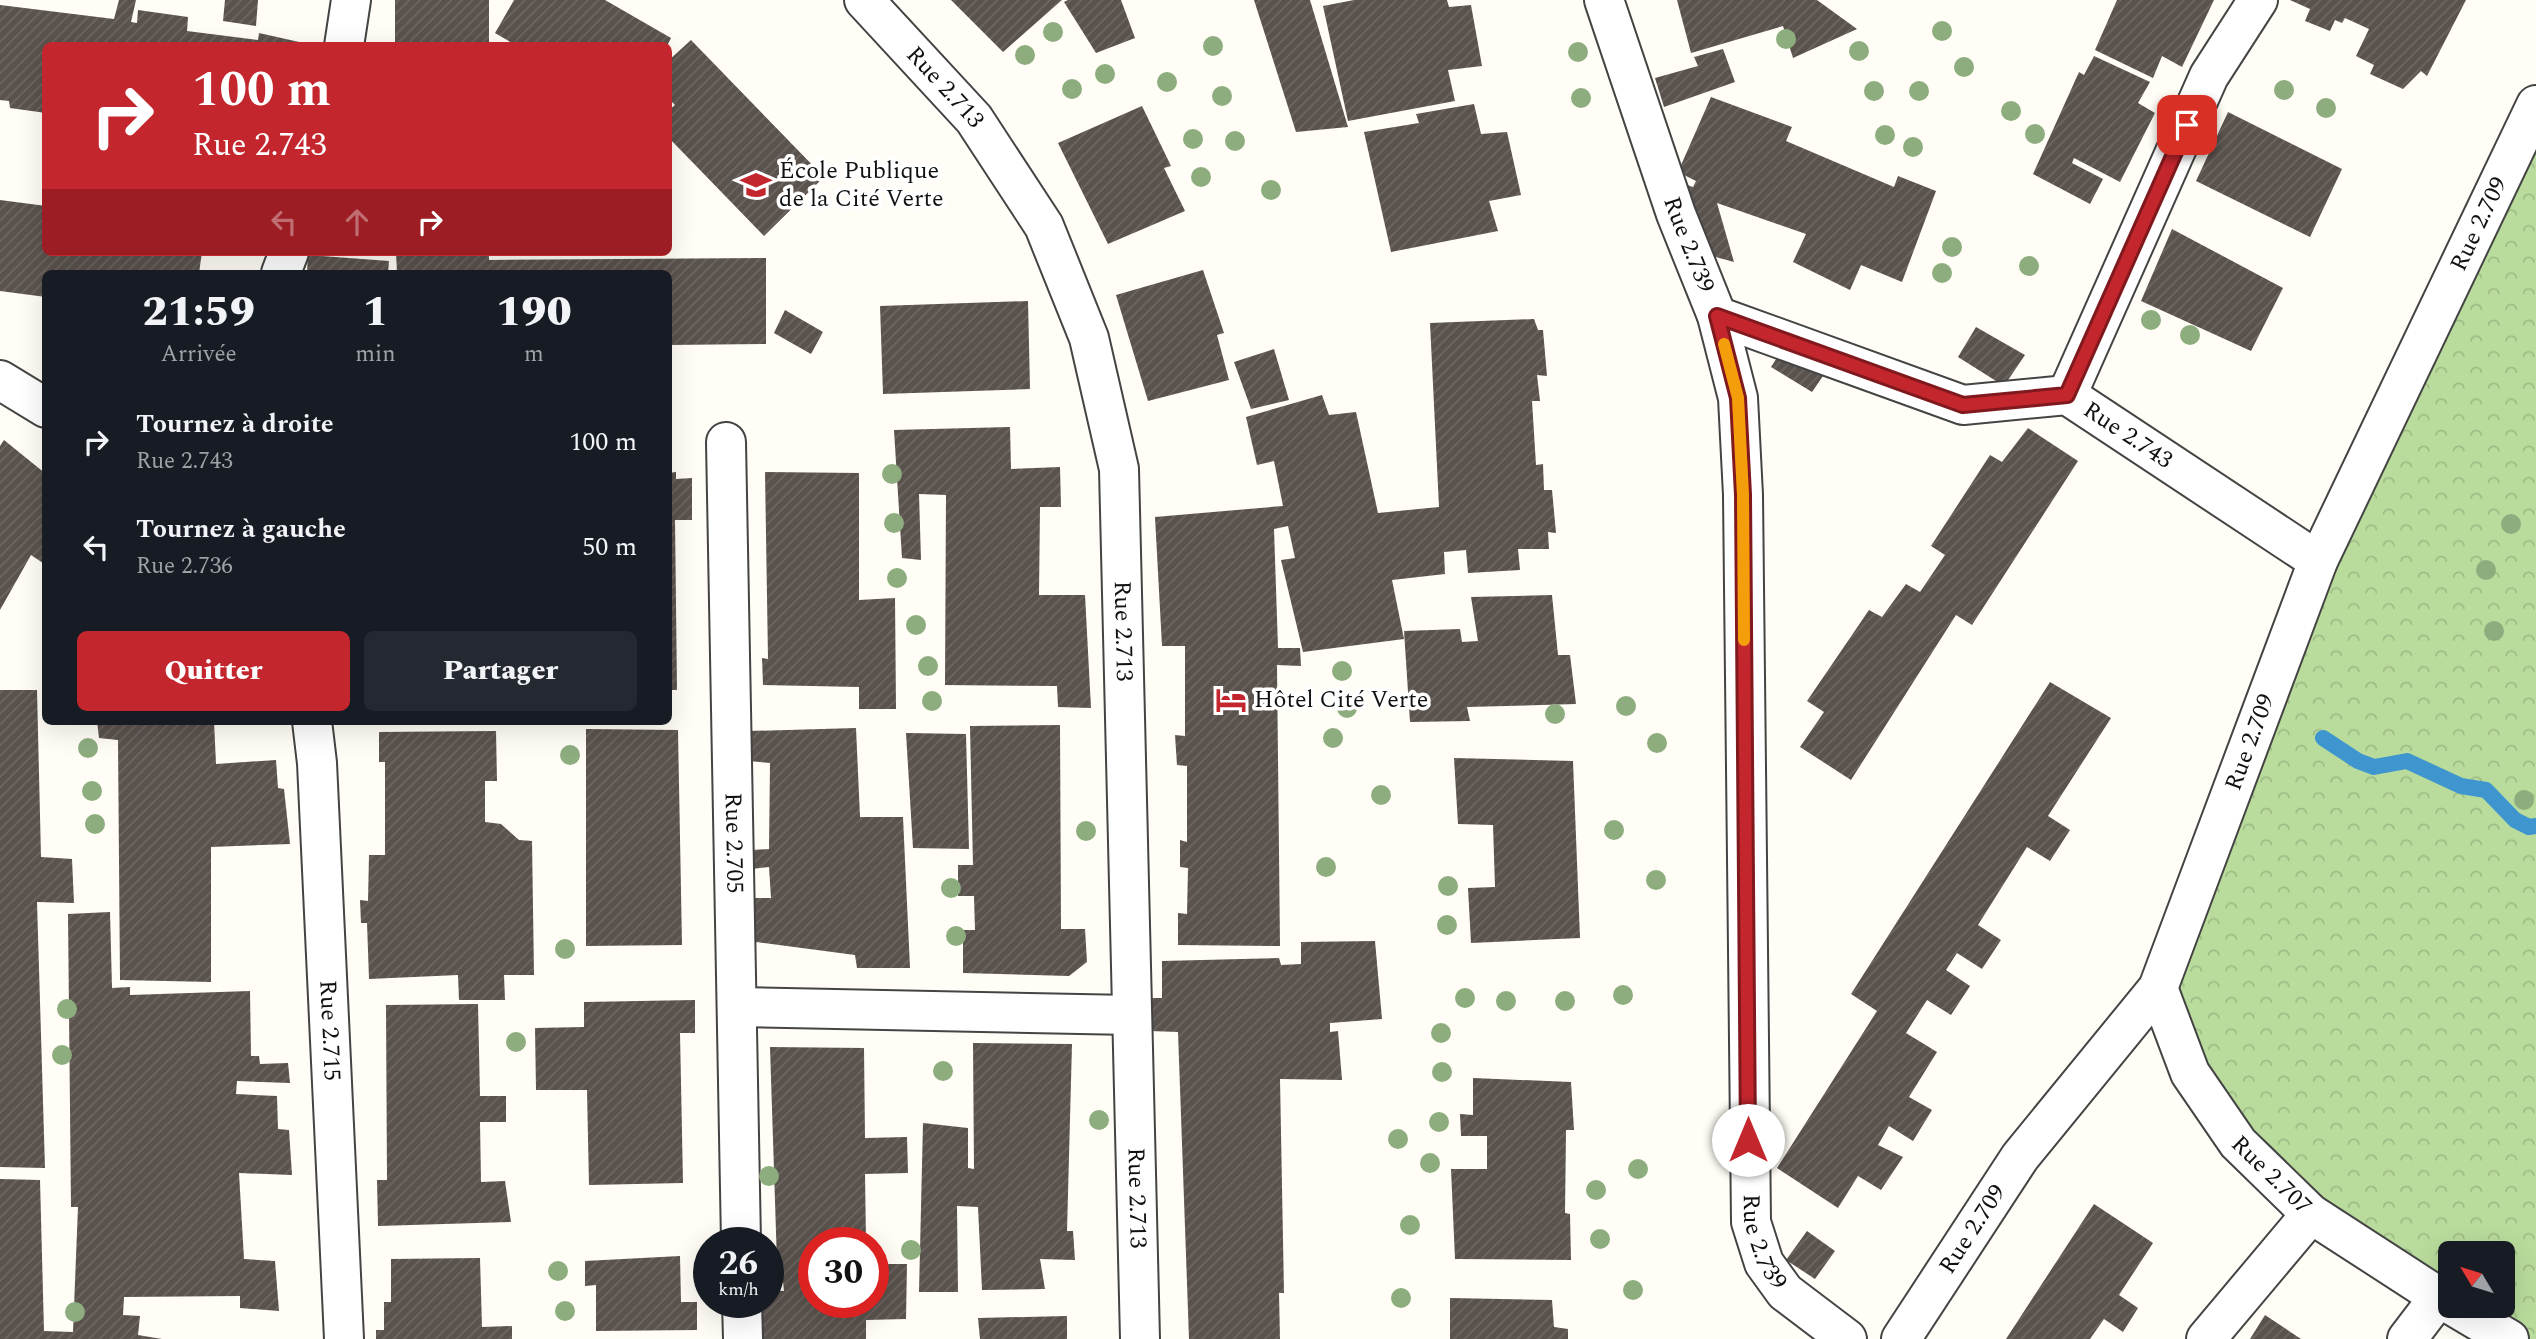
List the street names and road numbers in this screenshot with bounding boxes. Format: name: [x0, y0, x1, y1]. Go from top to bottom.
street label: Rue 2.713: [897, 38, 993, 135]
street label: Rue 2.709: [2441, 171, 2517, 277]
street label: Rue 2.739: [1653, 192, 1724, 298]
street label: Rue 2.743: [2076, 392, 2180, 478]
street label: Rue 2.713: [1104, 580, 1142, 682]
street label: Rue 2.709: [2215, 689, 2285, 796]
street label: Rue 2.705: [715, 792, 752, 894]
street label: Rue 2.715: [309, 979, 350, 1082]
street label: Rue 2.707: [2222, 1127, 2320, 1223]
street label: Rue 2.713: [1117, 1147, 1156, 1249]
street label: Rue 2.709: [1930, 1177, 2015, 1281]
street label: Rue 2.739: [1733, 1194, 1796, 1298]

